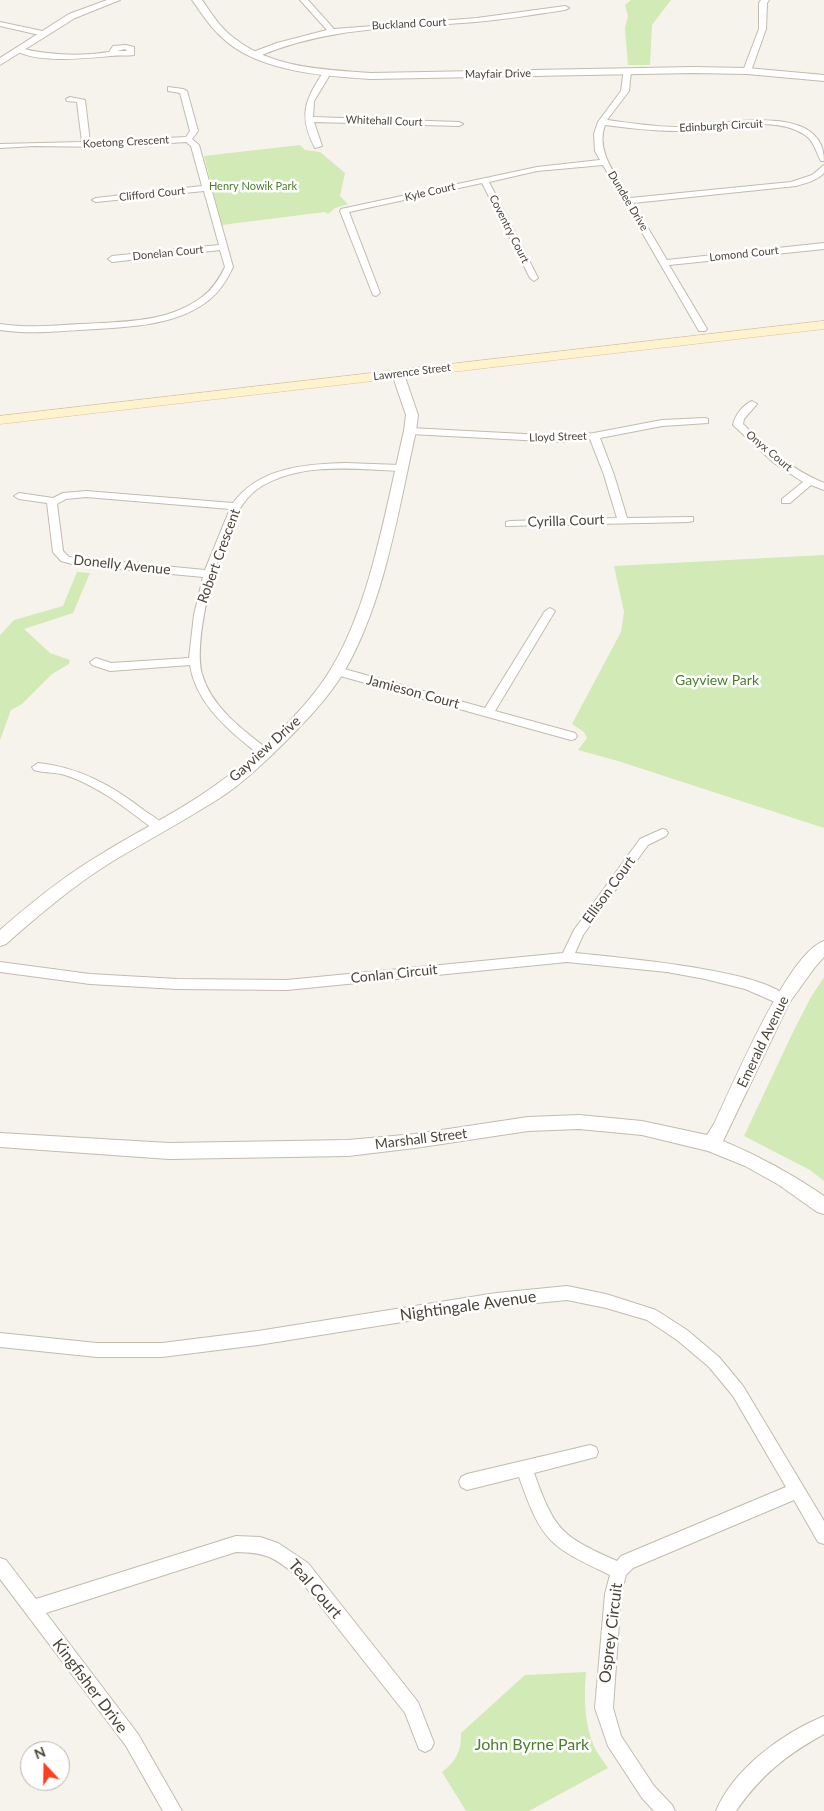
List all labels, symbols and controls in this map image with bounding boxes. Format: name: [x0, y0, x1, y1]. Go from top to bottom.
street label: Buckland Court: [371, 15, 447, 33]
street label: Mayfair Drive: [465, 67, 531, 81]
street label: Whitehall Court: [345, 113, 423, 129]
street label: Edinburgh Circuit: [679, 117, 763, 135]
street label: Koetong Crescent: [83, 133, 169, 151]
street label: Dundee Drive: [605, 169, 651, 233]
park label: Henry Nowik Park: [209, 179, 297, 193]
street label: Kyle Court: [404, 180, 456, 204]
street label: Clifford Court: [118, 184, 186, 204]
street label: Coventry Court: [486, 193, 532, 265]
street label: Donelan Court: [132, 243, 204, 263]
street label: Lomond Court: [709, 244, 779, 264]
street label: Lawrence Street: [372, 361, 452, 383]
street label: Onyx Court: [743, 428, 795, 474]
street label: Lloyd Street: [529, 429, 587, 445]
street label: Robert Crescent: [194, 506, 244, 606]
street label: Cyrilla Court: [527, 511, 605, 531]
street label: Donelly Avenue: [73, 552, 171, 578]
street label: Jamieson Court: [365, 672, 461, 712]
park label: Gayview Park: [675, 672, 759, 688]
street label: Gayview Drive: [226, 713, 304, 785]
street label: Ellison Court: [579, 853, 639, 927]
street label: Conlan Circuit: [350, 961, 438, 987]
street label: Emerald Avenue: [734, 993, 792, 1091]
street label: Marshall Street: [374, 1125, 468, 1153]
street label: Nightingale Avenue: [399, 1287, 537, 1325]
street label: Teal Court: [284, 1556, 346, 1622]
street label: Osprey Circuit: [595, 1582, 627, 1684]
street label: Kingfisher Drive: [48, 1635, 132, 1737]
park label: John Byrne Park: [475, 1735, 589, 1755]
north arrow: [20, 1741, 70, 1791]
text: N: [32, 1743, 48, 1762]

